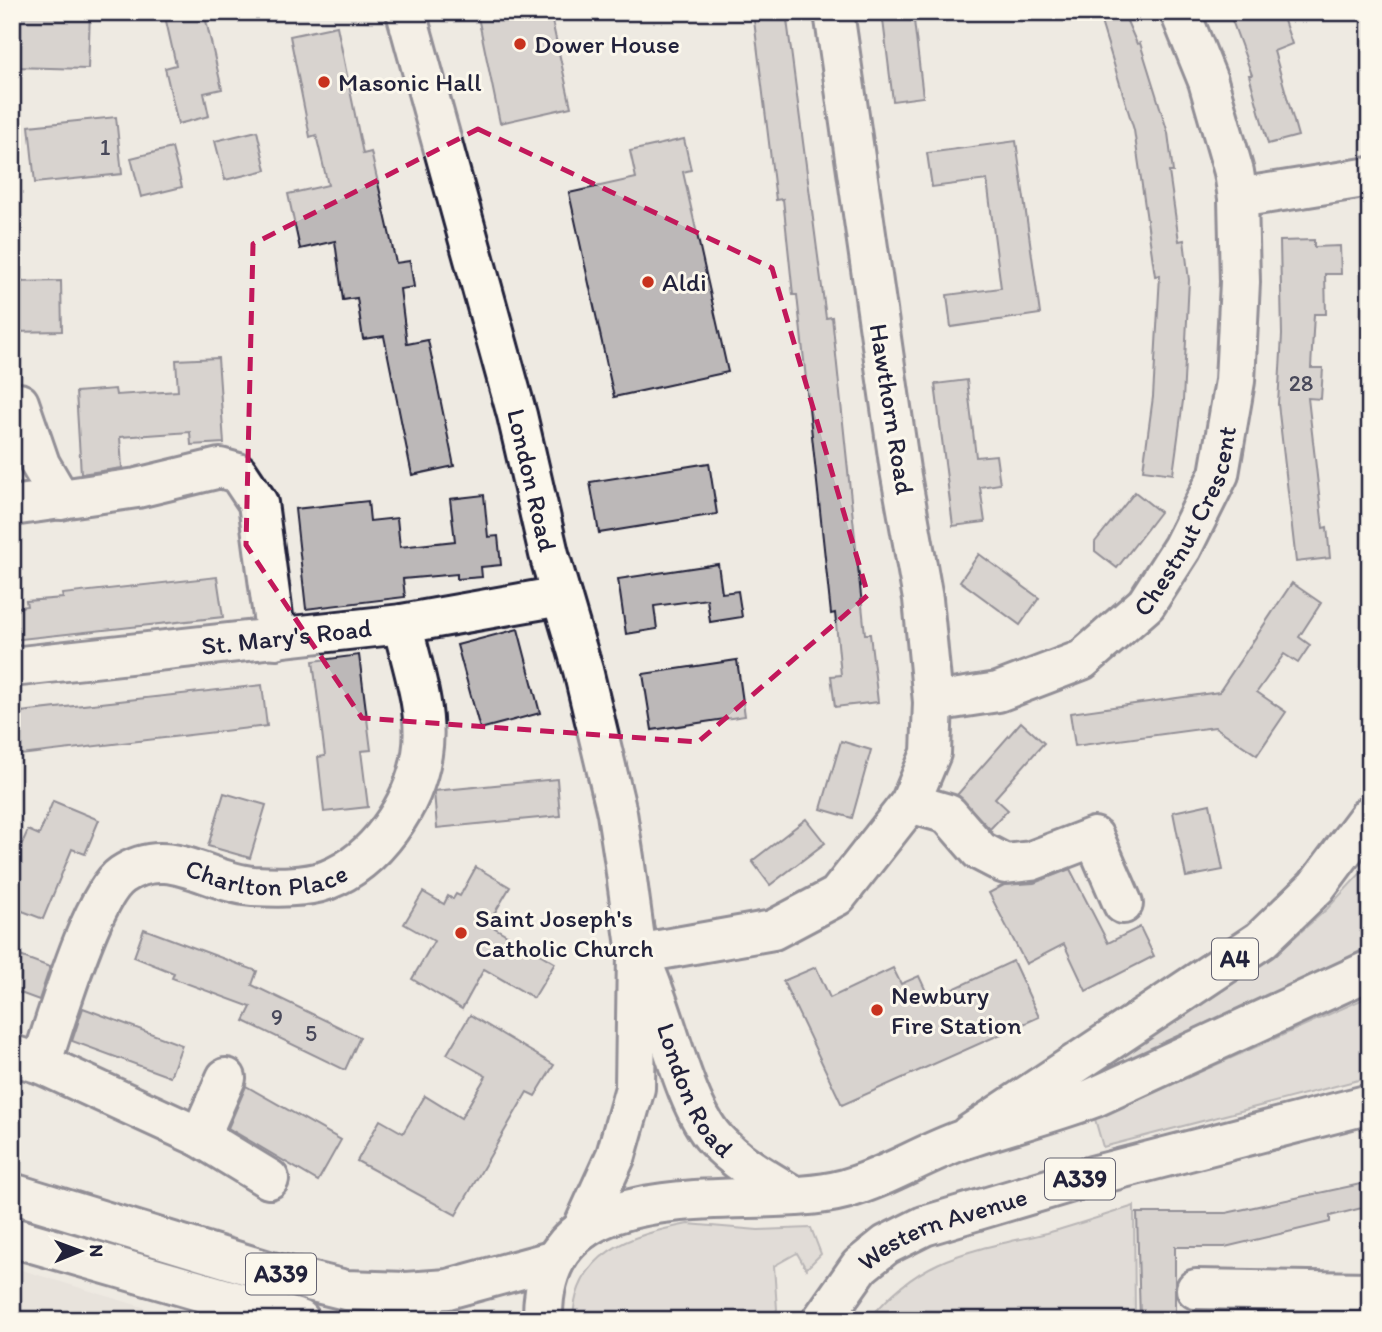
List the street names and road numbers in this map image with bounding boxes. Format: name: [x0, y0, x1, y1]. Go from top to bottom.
street label: Hawthorn Road: [863, 321, 921, 497]
street label: London Road: [500, 406, 564, 556]
street label: Chestnut Crescent: [1127, 423, 1243, 623]
street label: St. Mary's Road: [199, 611, 373, 662]
street label: Charlton Place: [182, 852, 353, 903]
road number: A4: [1212, 939, 1258, 979]
street label: London Road: [650, 1019, 740, 1165]
road number: A339: [1045, 1158, 1115, 1199]
street label: Western Avenue: [851, 1180, 1031, 1278]
road number: A339: [246, 1254, 316, 1294]

